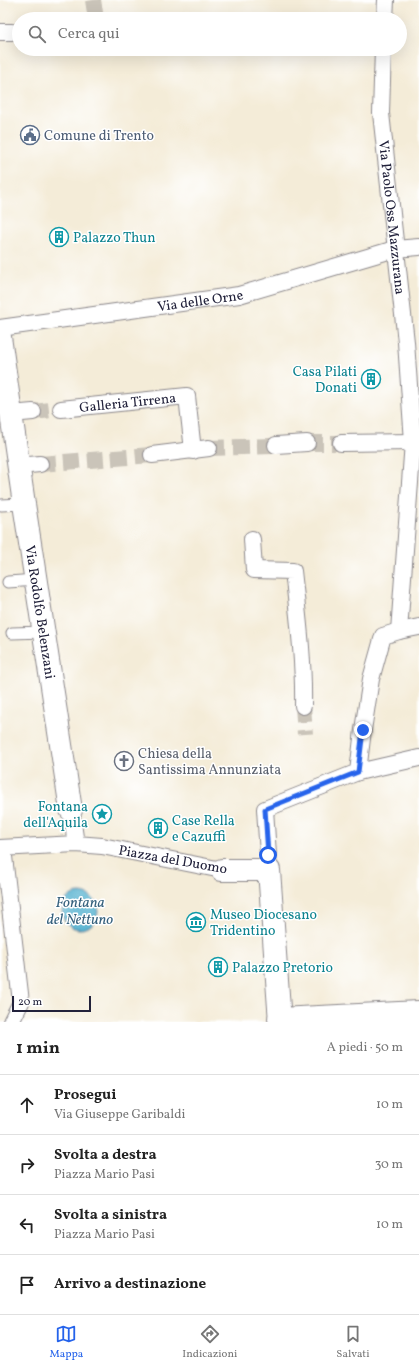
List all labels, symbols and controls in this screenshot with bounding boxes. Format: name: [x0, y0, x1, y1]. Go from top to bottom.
search box: [12, 12, 407, 56]
icon: search: [26, 23, 48, 45]
text: Cerca qui: [58, 24, 120, 45]
public building icon: Comune di Trento: [19, 124, 41, 146]
place label: Comune di Trento: [44, 127, 154, 146]
street label: Via Paolo Oss Mazzurana: [373, 139, 409, 296]
building icon: Palazzo Thun: [48, 226, 70, 248]
place label: Palazzo Thun: [73, 229, 156, 248]
street label: Via delle Orne: [156, 286, 246, 317]
place label: Casa Pilati Donati: [293, 363, 357, 398]
building icon: Casa Pilati Donati: [360, 368, 382, 390]
street label: Galleria Tirrena: [79, 389, 177, 418]
street label: Via Rodolfo Belenzani: [19, 544, 59, 681]
route end: [354, 721, 372, 739]
place label: Chiesa della Santissima Annunziata: [138, 745, 281, 780]
church icon: Chiesa della Santissima Annunziata: [113, 750, 135, 772]
place label: Fontana dell'Aquila: [23, 798, 88, 833]
place icon: Fontana dell'Aquila: [91, 803, 113, 825]
place label: Case Rella e Cazuffi: [172, 812, 235, 847]
building icon: Case Rella e Cazuffi: [147, 817, 169, 839]
street label: Piazza del Duomo: [117, 842, 229, 879]
route start: [259, 846, 277, 864]
water label: Fontana del Nettuno: [47, 893, 113, 931]
place label: Museo Diocesano Tridentino: [210, 906, 317, 941]
museum icon: Museo Diocesano Tridentino: [185, 911, 207, 933]
building icon: Palazzo Pretorio: [207, 956, 229, 978]
place label: Palazzo Pretorio: [232, 959, 333, 978]
scale bar: [12, 994, 91, 1013]
text: 20 m: [18, 995, 42, 1010]
text: 1 min: [16, 1037, 60, 1060]
text: A piedi · 50 m: [327, 1039, 403, 1057]
text: Prosegui: [54, 1085, 117, 1106]
icon: ahead: [16, 1094, 38, 1116]
text: 10 m: [376, 1096, 403, 1114]
text: Via Giuseppe Garibaldi: [54, 1106, 185, 1124]
text: Svolta a destra: [54, 1145, 157, 1166]
icon: right: [16, 1154, 38, 1176]
text: 30 m: [375, 1156, 403, 1174]
text: Piazza Mario Pasi: [54, 1166, 155, 1184]
text: Svolta a sinistra: [54, 1205, 167, 1226]
icon: left: [16, 1214, 38, 1236]
text: 10 m: [376, 1216, 403, 1234]
text: Piazza Mario Pasi: [54, 1226, 155, 1244]
icon: arrive: [16, 1274, 38, 1296]
text: Arrivo a destinazione: [54, 1274, 206, 1295]
tab: Mappa: [50, 1323, 83, 1362]
tab: Indicazioni: [182, 1323, 237, 1362]
tab: Salvati: [336, 1323, 369, 1362]

